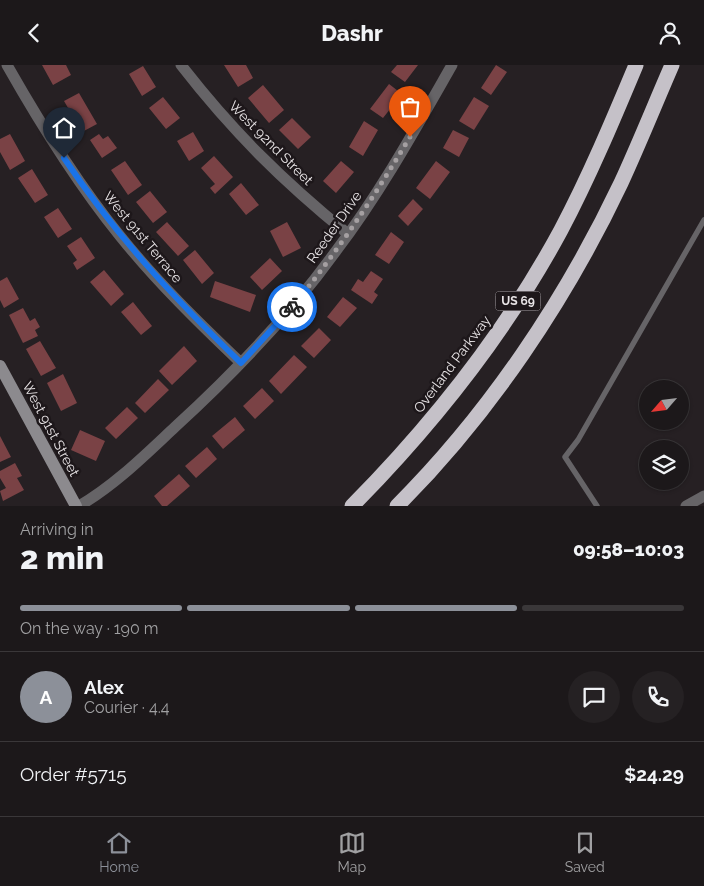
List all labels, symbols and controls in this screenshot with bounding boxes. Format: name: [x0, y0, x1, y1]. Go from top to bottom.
icon: back: [20, 19, 48, 47]
icon: person: [656, 19, 684, 47]
text: Dashr: [321, 20, 383, 46]
pin: [389, 86, 431, 137]
icon: bag: [396, 93, 424, 121]
street label: West 92nd Street: [226, 98, 316, 188]
pin: [43, 107, 85, 158]
icon: home: [50, 114, 78, 142]
street label: West 91st Terrace: [100, 188, 186, 286]
street label: Reeder Drive: [303, 188, 365, 266]
courier: [267, 282, 317, 332]
road number: US 69: [496, 292, 540, 311]
icon: bike: [278, 293, 306, 321]
street label: Overland Parkway: [410, 312, 494, 416]
street label: West 91st Street: [19, 379, 83, 479]
north arrow: [639, 380, 689, 430]
map controls: [639, 380, 689, 490]
button: layers: [639, 440, 689, 490]
text: Arriving in: [20, 520, 94, 539]
text: 09:58–10:03: [573, 538, 684, 560]
text: 2 min: [20, 539, 104, 576]
text: On the way · 190 m: [20, 619, 159, 638]
button: chat: [568, 671, 620, 723]
button: phone: [632, 671, 684, 723]
text: Alex: [84, 676, 124, 698]
text: A: [40, 686, 52, 708]
text: Courier · 4.4: [84, 698, 169, 717]
text: Order #5715: [20, 763, 127, 785]
text: $24.29: [624, 763, 684, 785]
tab: Home: [99, 829, 139, 875]
tab: Map: [338, 829, 366, 875]
tab: Saved: [565, 829, 605, 875]

